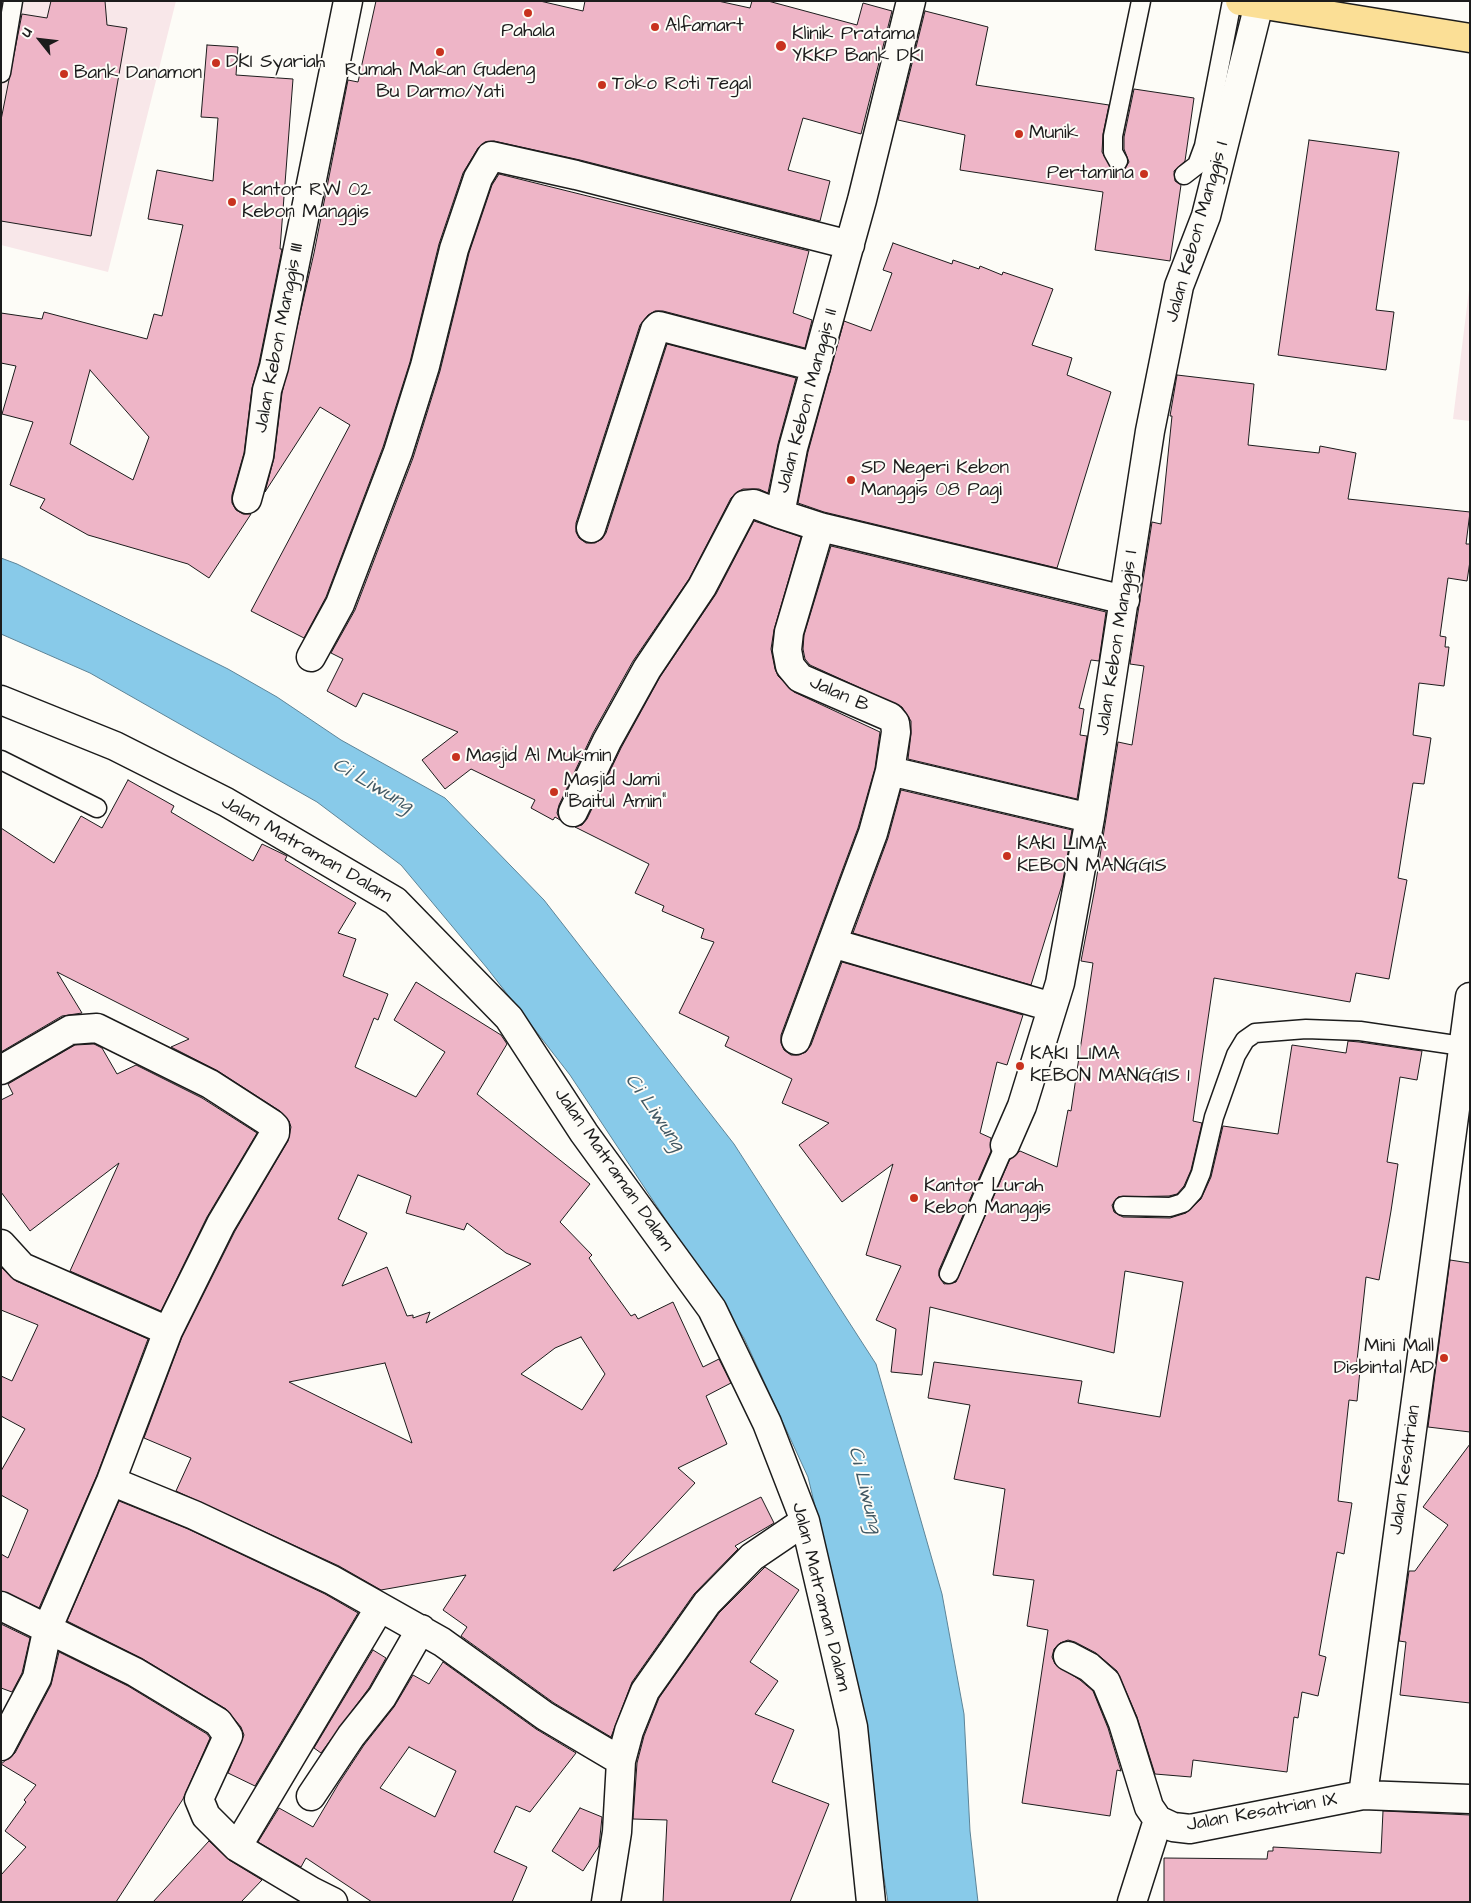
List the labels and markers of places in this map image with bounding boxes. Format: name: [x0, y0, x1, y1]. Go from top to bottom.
marker: Pahala: [522, 7, 534, 19]
place label: Alfamart: [665, 16, 744, 38]
place label: Pahala: [501, 21, 555, 43]
marker: Alfamart: [649, 21, 661, 33]
place label: Klinik Pratama YKKP Bank DKI: [792, 24, 924, 68]
marker: Klinik Pratama YKKP Bank DKI: [774, 39, 788, 53]
marker: Rumah Makan Gudeng Bu Darmo/Yati: [434, 46, 446, 58]
place label: DKI Syariah: [226, 52, 325, 74]
marker: DKI Syariah: [210, 57, 222, 69]
place label: Rumah Makan Gudeng Bu Darmo/Yati: [345, 60, 535, 104]
place label: Bank Danamon: [74, 63, 202, 85]
marker: Bank Danamon: [58, 68, 70, 80]
place label: Toko Roti Tegal: [612, 74, 751, 96]
marker: Toko Roti Tegal: [596, 79, 608, 91]
place label: Munik: [1029, 123, 1078, 145]
marker: Munik: [1013, 128, 1025, 140]
place label: Pertamina: [1047, 163, 1134, 185]
marker: Pertamina: [1138, 168, 1150, 180]
place label: Kantor RW 02 Kebon Manggis: [242, 180, 371, 224]
marker: Kantor RW 02 Kebon Manggis: [226, 196, 238, 208]
place label: SD Negeri Kebon Manggis 08 Pagi: [861, 458, 1009, 502]
marker: SD Negeri Kebon Manggis 08 Pagi: [845, 474, 857, 486]
place label: Masjid Al Mukmin: [466, 746, 611, 768]
marker: Masjid Al Mukmin: [450, 751, 462, 763]
place label: Masjid Jami "Baitul Amin": [564, 770, 666, 814]
marker: Masjid Jami "Baitul Amin": [548, 786, 560, 798]
place label: KAKI LIMA KEBON MANGGIS: [1017, 834, 1167, 878]
marker: KAKI LIMA KEBON MANGGIS: [1001, 850, 1013, 862]
place label: KAKI LIMA KEBON MANGGIS 1: [1030, 1044, 1190, 1088]
marker: KAKI LIMA KEBON MANGGIS 1: [1014, 1060, 1026, 1072]
place label: Kantor Lurah Kebon Manggis: [924, 1176, 1051, 1220]
marker: Kantor Lurah Kebon Manggis: [908, 1192, 920, 1204]
place label: Mini Mall Disbintal AD: [1334, 1336, 1434, 1380]
marker: Mini Mall Disbintal AD: [1438, 1352, 1450, 1364]

